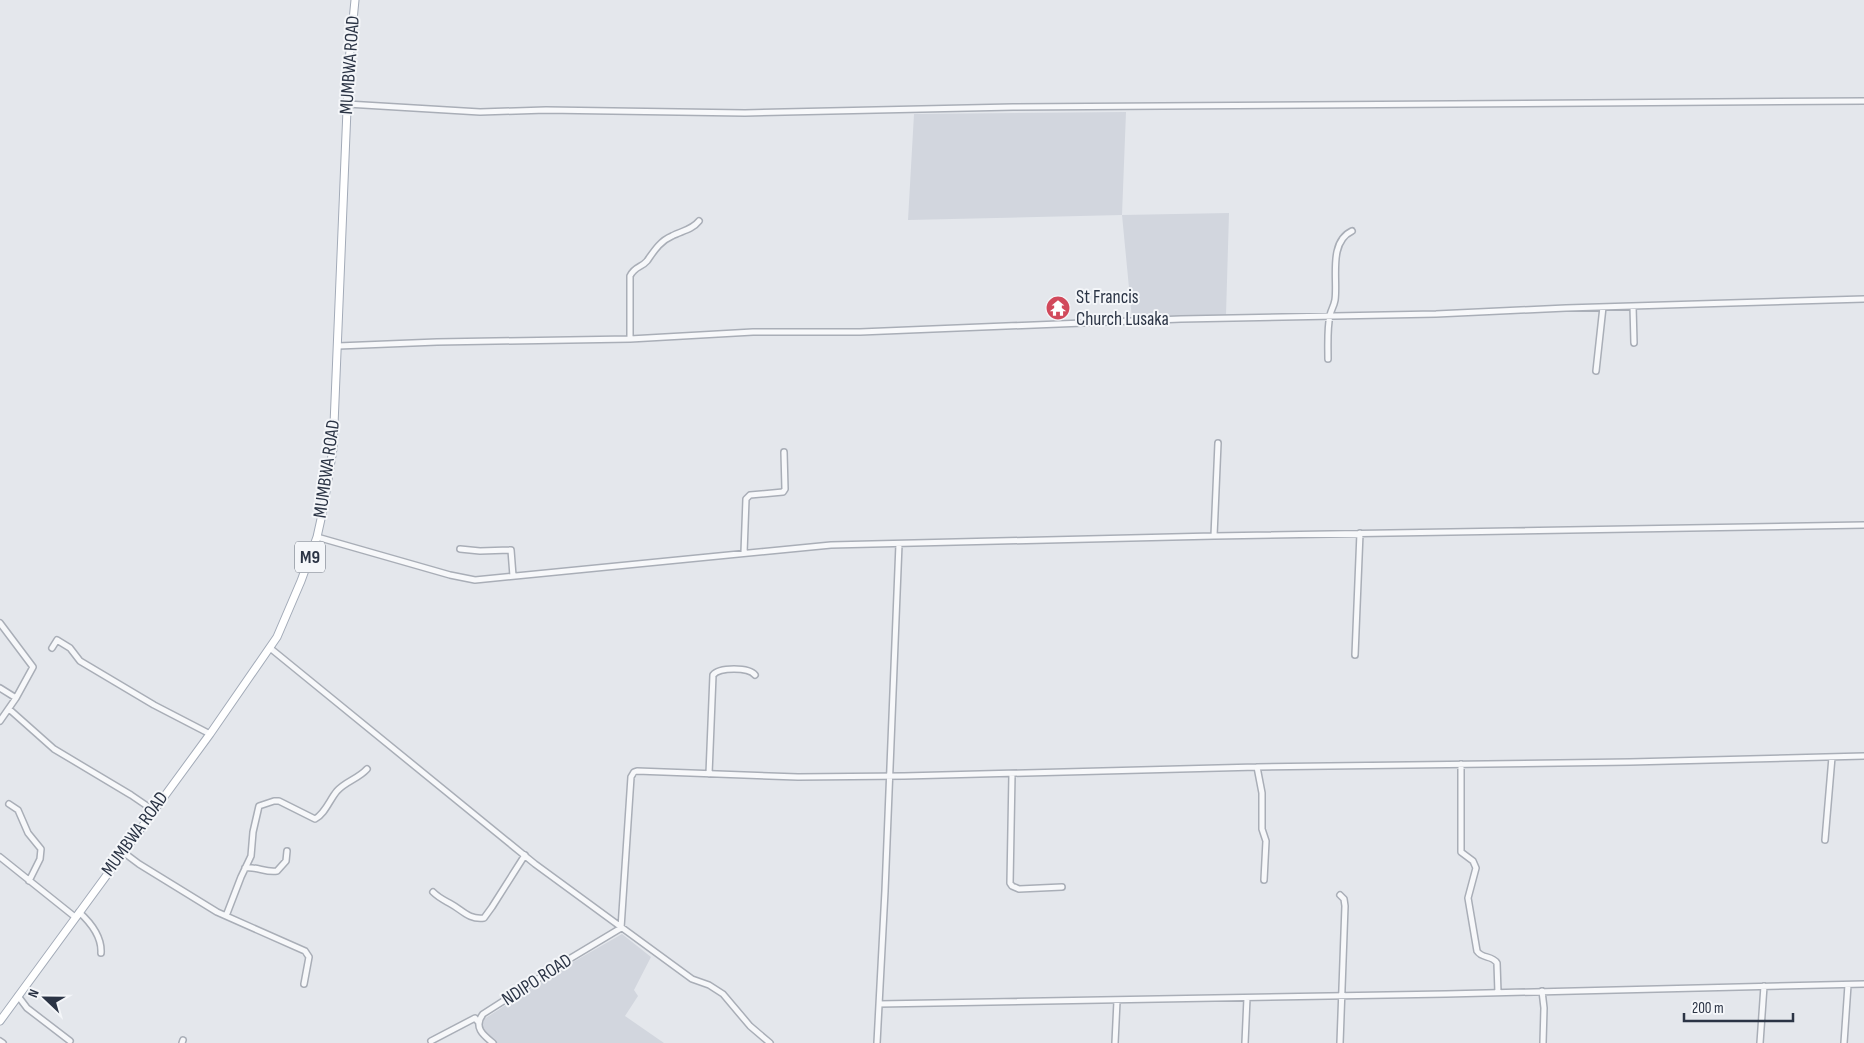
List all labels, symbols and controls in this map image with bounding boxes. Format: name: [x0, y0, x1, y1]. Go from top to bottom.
street label: MUMBWA ROAD: [335, 15, 365, 115]
place label: St Francis Church Lusaka: [1076, 286, 1169, 331]
temple icon: St Francis Church Lusaka: [1045, 295, 1071, 321]
street label: MUMBWA ROAD: [309, 418, 345, 520]
road number: M9: [295, 542, 325, 572]
street label: MUMBWA ROAD: [97, 787, 173, 881]
street label: NDIPO ROAD: [498, 949, 576, 1011]
north arrow: [20, 973, 70, 1023]
text: N: [24, 987, 43, 1000]
scale bar: [1684, 990, 1793, 1022]
text: 200 m: [1692, 999, 1724, 1018]

